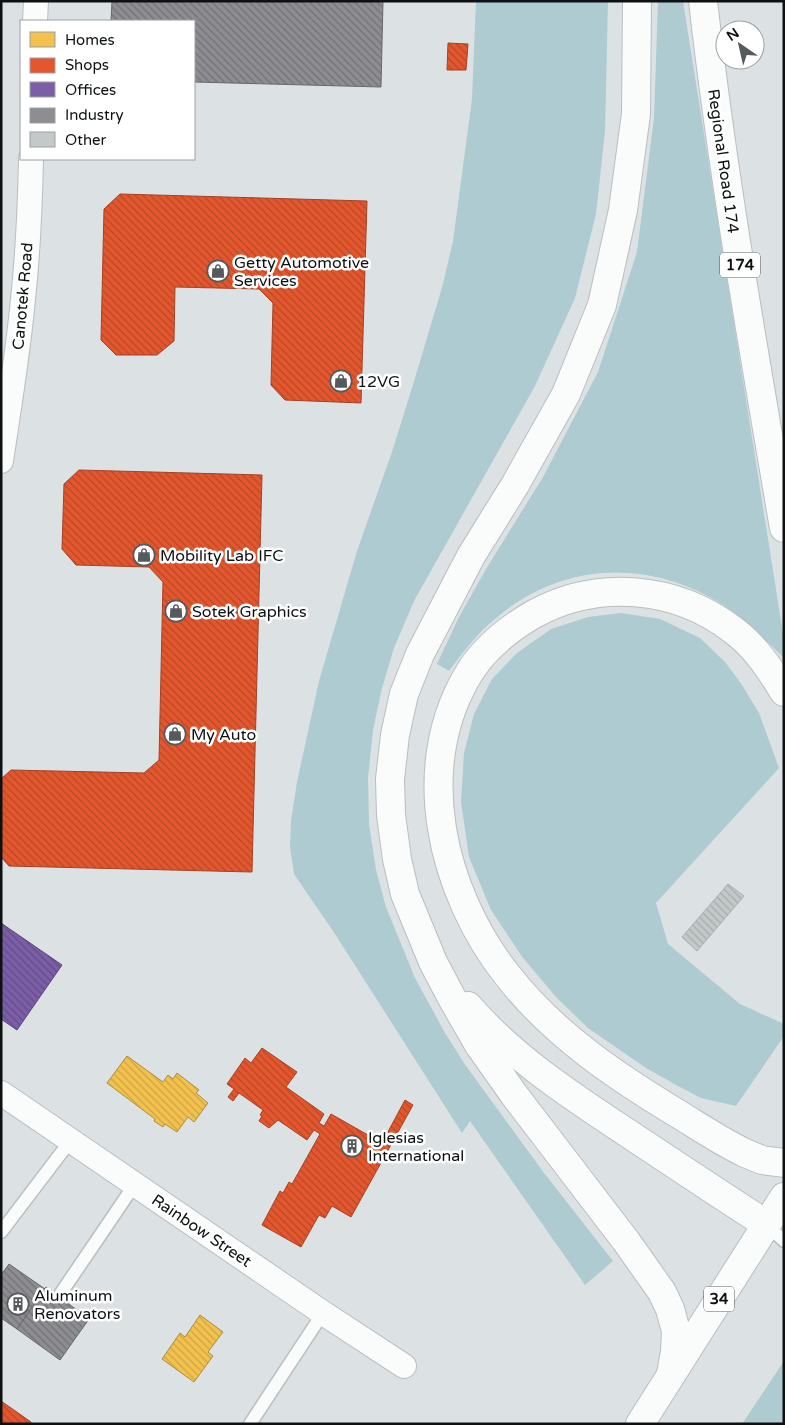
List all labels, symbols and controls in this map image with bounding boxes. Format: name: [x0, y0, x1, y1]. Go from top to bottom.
legend: [20, 20, 195, 160]
north arrow: [715, 20, 765, 70]
text: N: [724, 24, 742, 45]
text: Homes: [65, 31, 115, 49]
text: Shops: [65, 56, 109, 74]
text: Offices: [65, 81, 116, 99]
street label: Regional Road 174: [703, 88, 743, 235]
text: Industry: [65, 106, 124, 124]
text: Other: [65, 131, 107, 149]
street label: Canotek Road: [8, 242, 38, 351]
road number: 174: [720, 252, 760, 278]
place label: Getty Automotive Services: [234, 253, 369, 291]
shop icon: Getty Automotive Services: [206, 259, 230, 283]
shop icon: 12VG: [329, 369, 353, 393]
place label: 12VG: [357, 372, 400, 392]
shop icon: Mobility Lab IFC: [132, 543, 156, 567]
place label: Mobility Lab IFC: [160, 546, 283, 566]
shop icon: Sotek Graphics: [164, 599, 188, 623]
place label: Sotek Graphics: [192, 602, 307, 622]
shop icon: My Auto: [163, 722, 187, 746]
place label: My Auto: [191, 725, 256, 745]
place label: Iglesias International: [368, 1128, 464, 1166]
building icon: Iglesias International: [340, 1134, 364, 1158]
street label: Rainbow Street: [148, 1190, 255, 1272]
place label: Aluminum Renovators: [34, 1286, 121, 1324]
road number: 34: [704, 1286, 734, 1312]
building icon: Aluminum Renovators: [6, 1292, 30, 1316]

